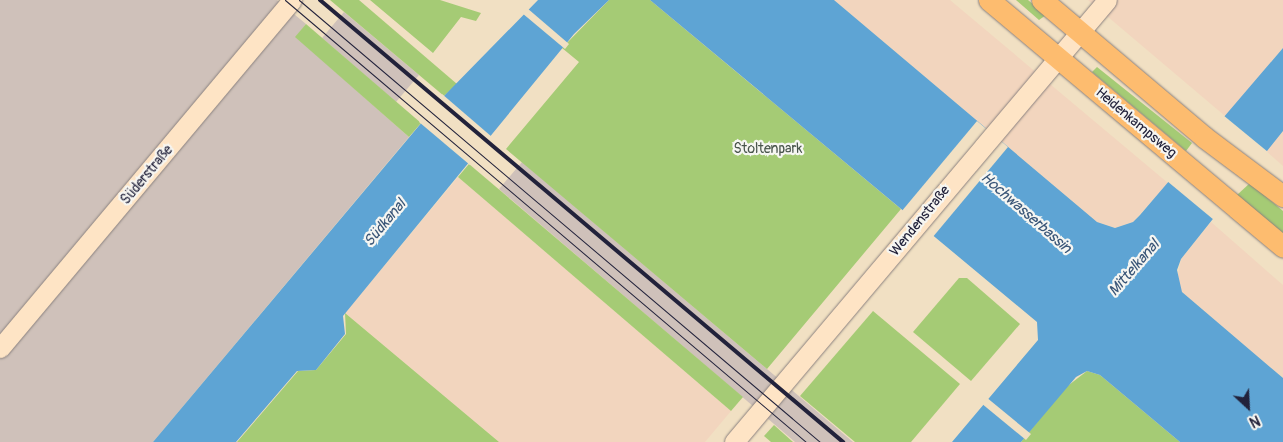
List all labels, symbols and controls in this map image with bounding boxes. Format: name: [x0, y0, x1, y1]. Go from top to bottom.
street label: Heidenkampsweg: [1092, 84, 1180, 162]
park label: Stoltenpark: [734, 141, 802, 157]
street label: Süderstraße: [117, 142, 177, 208]
water label: Hochwasserbassin: [977, 169, 1075, 257]
street label: Wendenstraße: [887, 182, 953, 260]
water label: Südkanal: [360, 196, 410, 250]
water label: Mittelkanal: [1105, 236, 1163, 300]
north arrow: [1223, 382, 1273, 432]
text: N: [1247, 411, 1262, 431]

